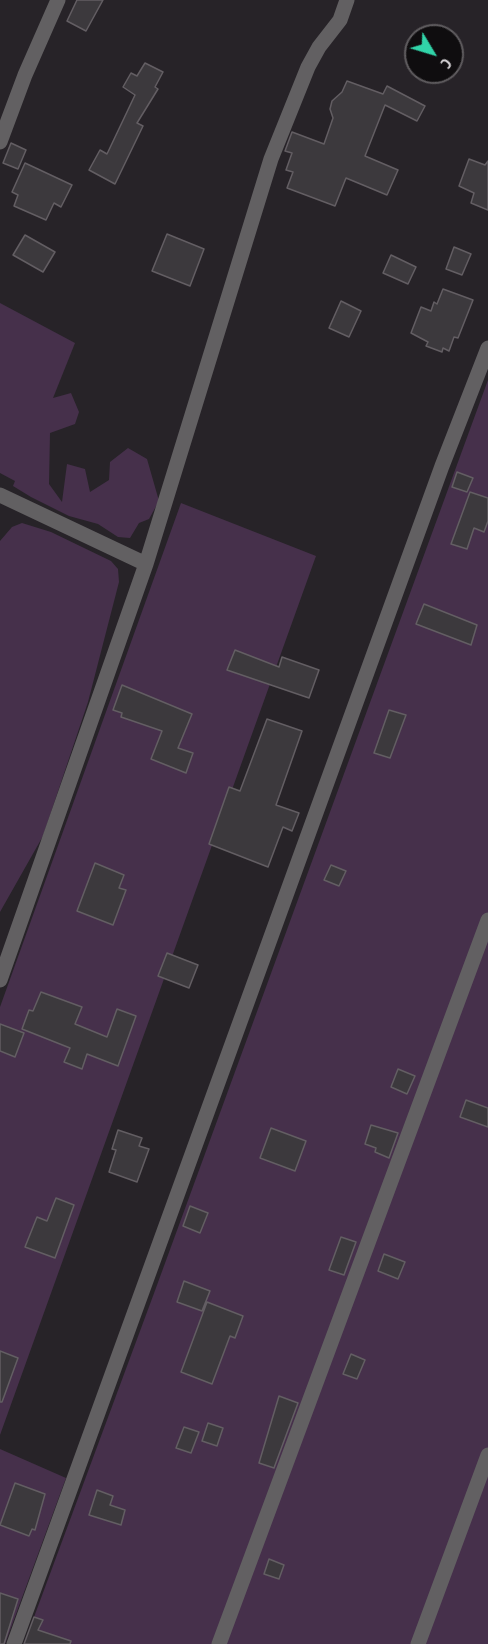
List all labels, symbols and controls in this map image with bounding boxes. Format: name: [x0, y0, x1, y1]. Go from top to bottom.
north arrow: [404, 24, 464, 84]
text: С: [436, 55, 457, 73]

